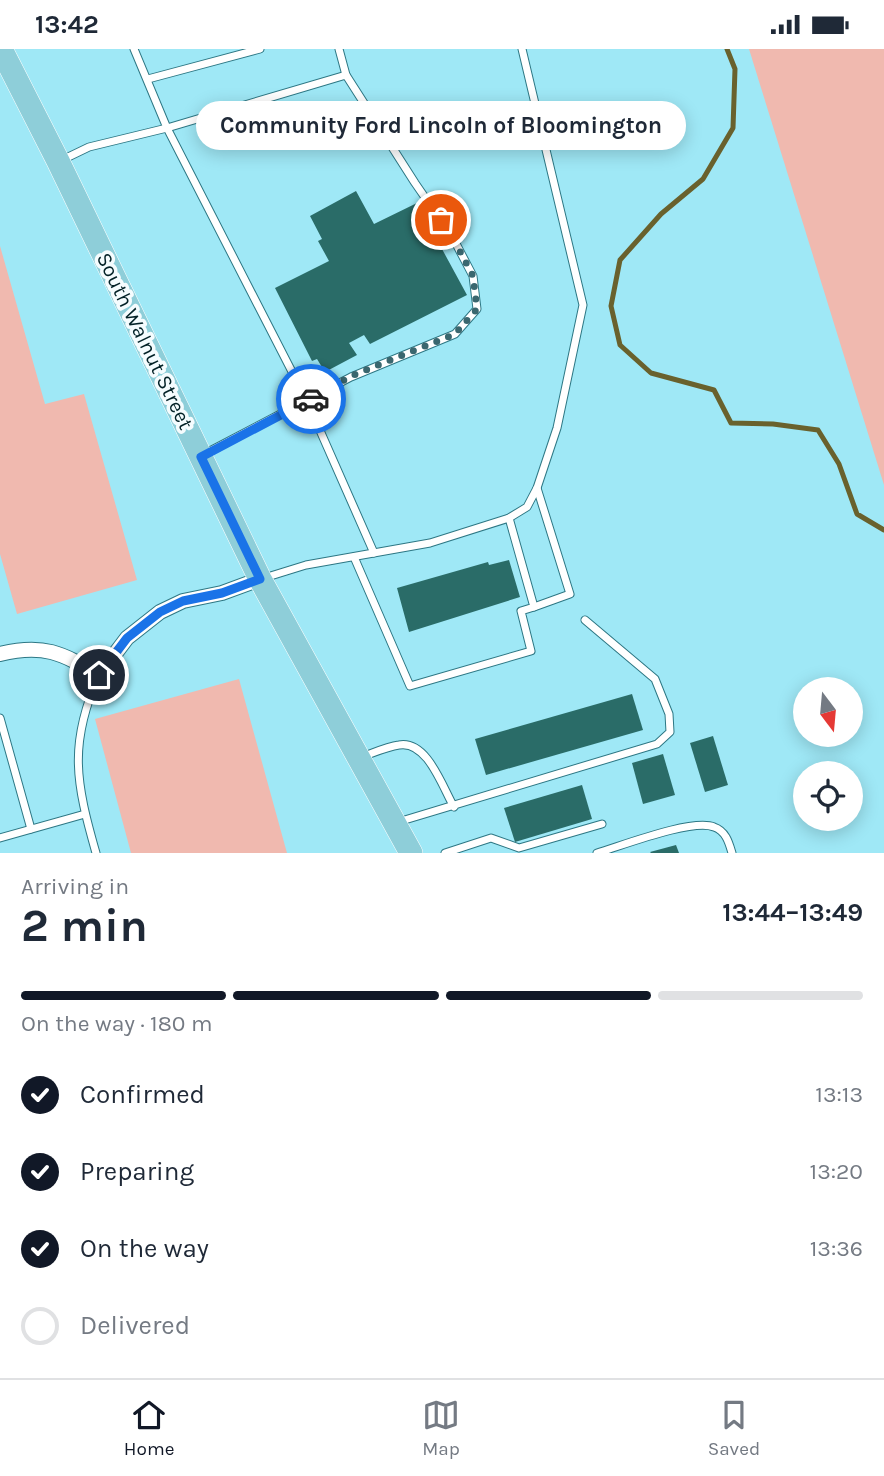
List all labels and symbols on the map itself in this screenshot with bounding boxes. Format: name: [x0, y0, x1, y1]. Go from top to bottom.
callout: Community Ford Lincoln of Bloomington: [196, 101, 686, 150]
pin: [411, 190, 471, 250]
street label: South Walnut Street: [92, 249, 198, 433]
courier: [276, 364, 346, 434]
pin: [69, 645, 129, 705]
north arrow: [793, 677, 863, 747]

